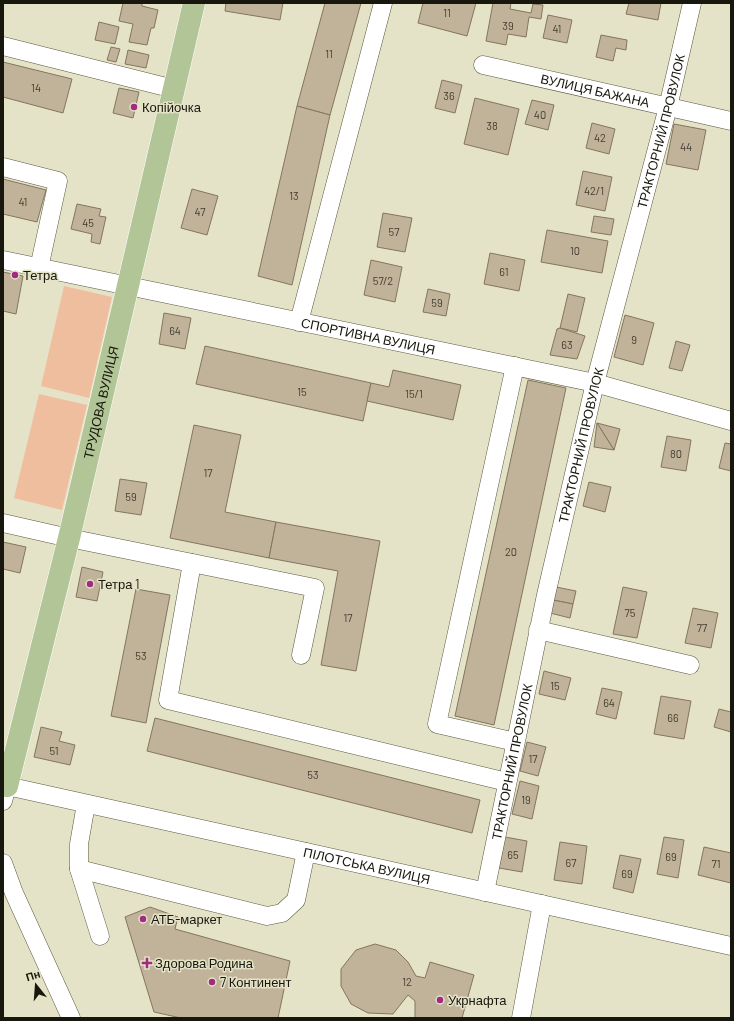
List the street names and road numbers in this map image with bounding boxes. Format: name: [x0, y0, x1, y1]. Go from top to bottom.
street label: ТРАКТОРНИЙ ПРОВУЛОК: [633, 52, 688, 210]
street label: ВУЛИЦЯ БАЖАНА: [539, 70, 652, 110]
street label: СПОРТИВНА ВУЛИЦЯ: [300, 314, 437, 358]
street label: ТРУДОВА ВУЛИЦЯ: [80, 344, 122, 460]
street label: ТРАКТОРНИЙ ПРОВУЛОК: [555, 365, 607, 524]
street label: ТРАКТОРНИЙ ПРОВУЛОК: [488, 682, 536, 841]
street label: ПІЛОТСЬКА ВУЛИЦЯ: [302, 844, 432, 887]

